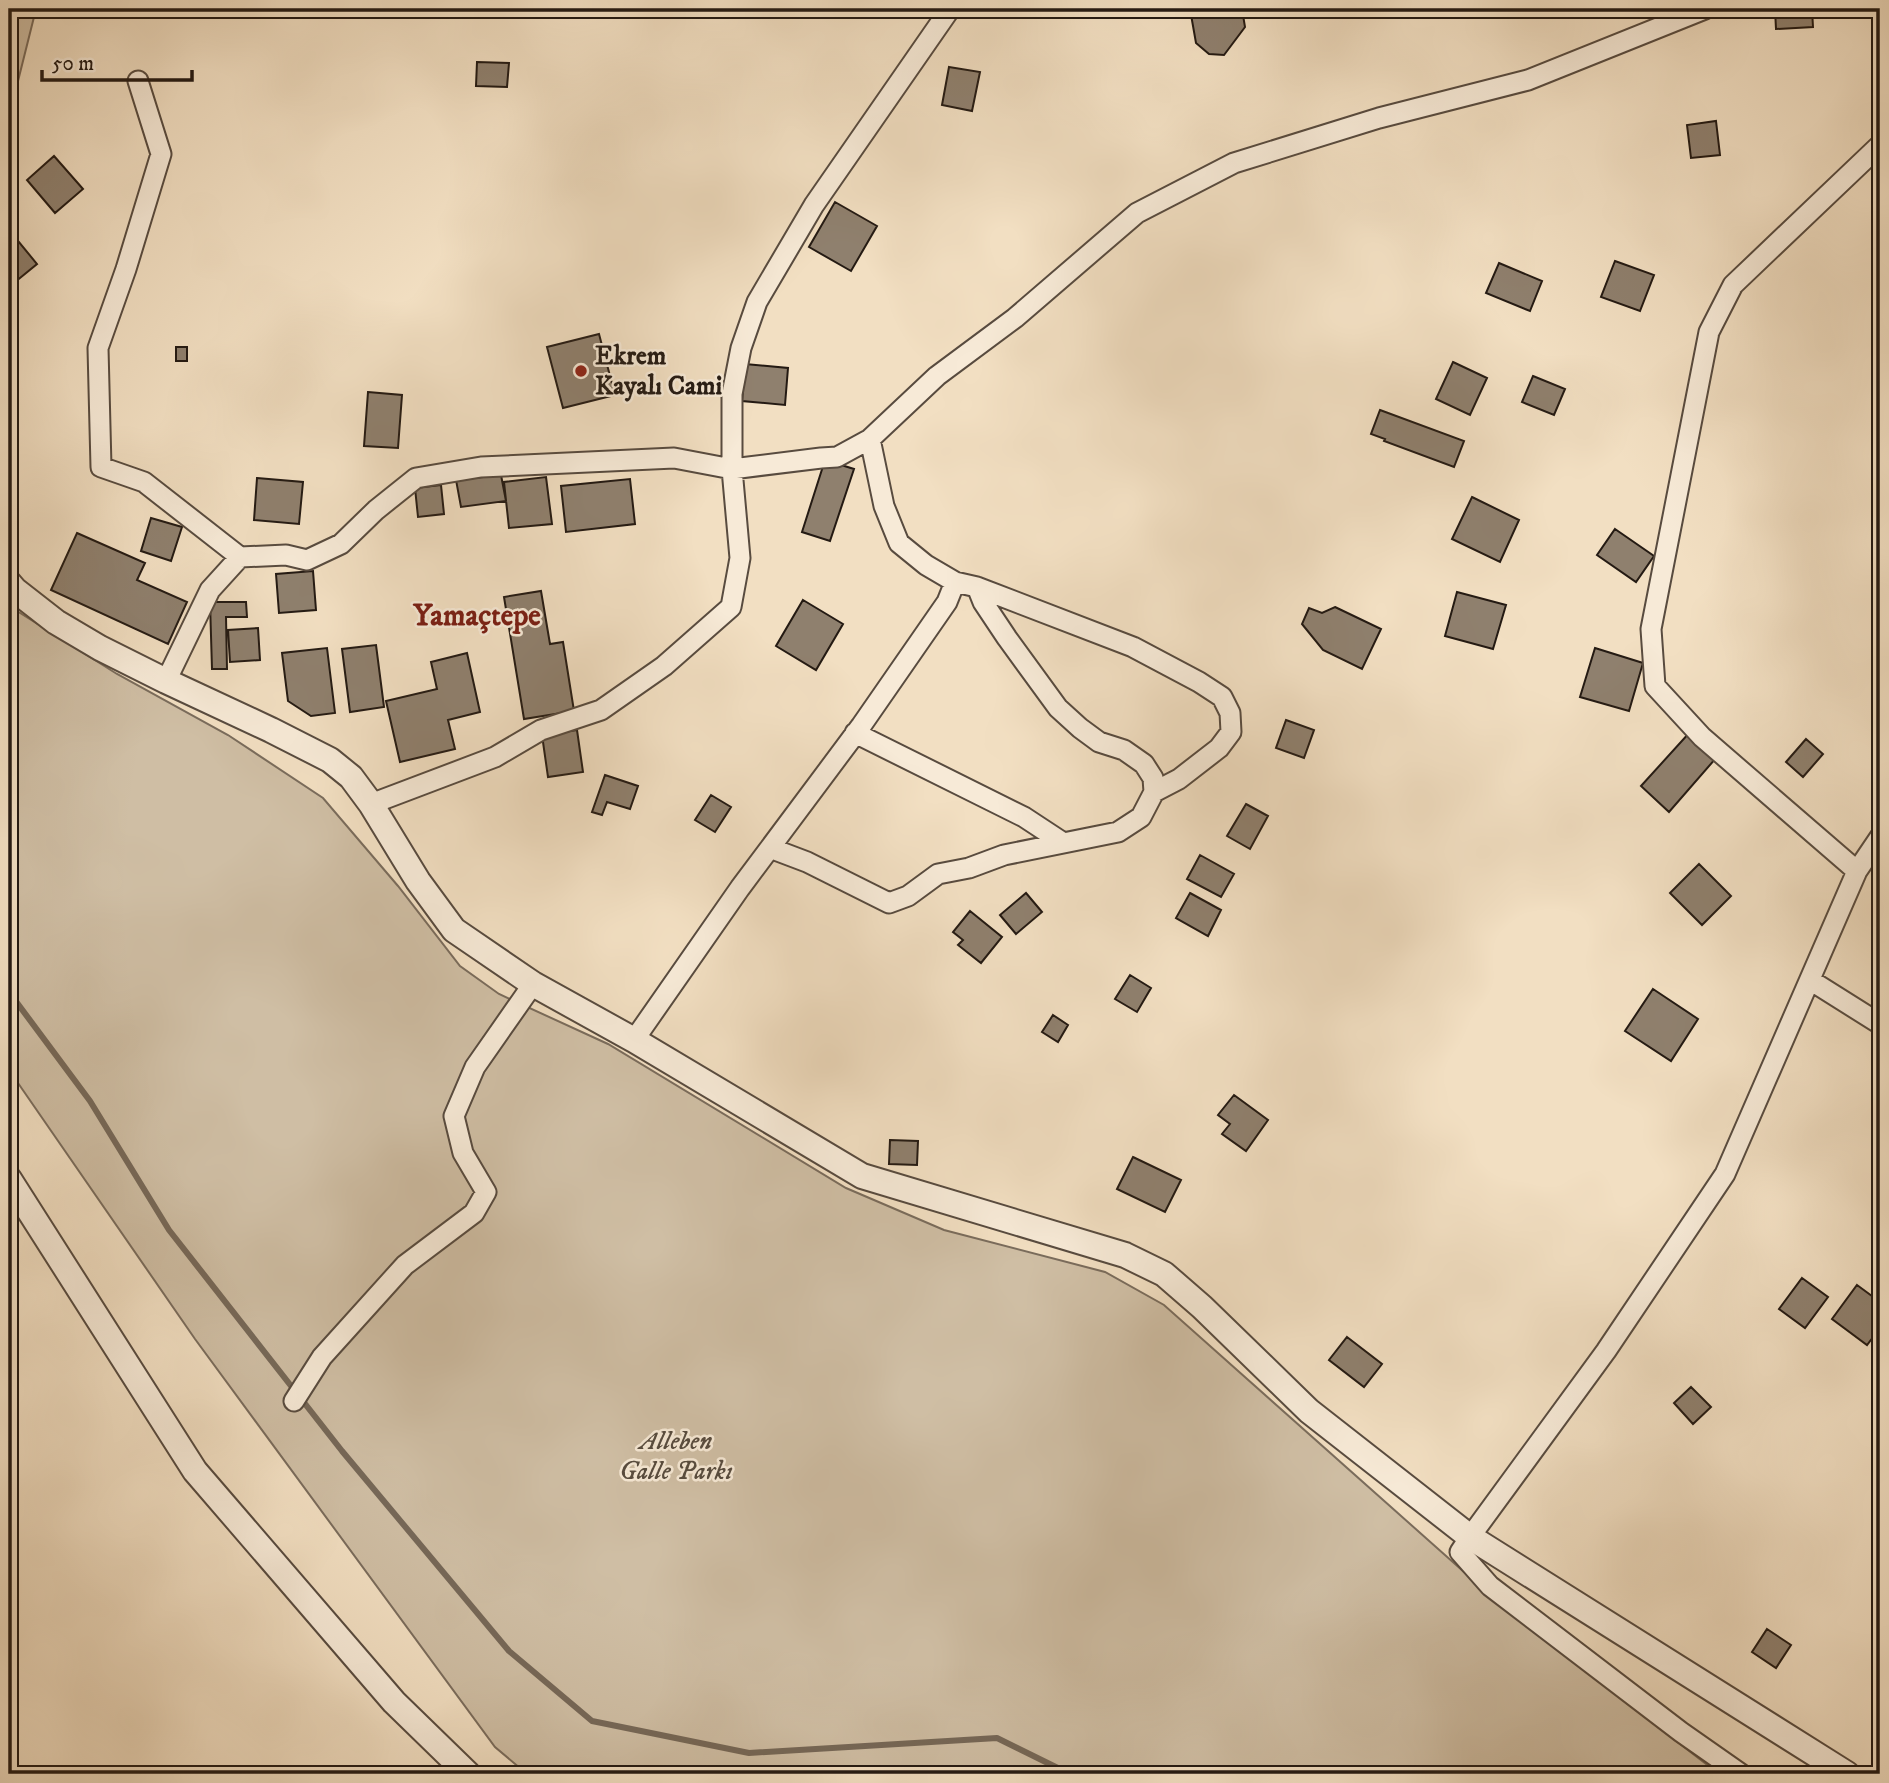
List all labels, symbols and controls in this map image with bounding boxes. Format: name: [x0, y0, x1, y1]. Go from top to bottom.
scale bar: [42, 38, 192, 82]
text: 50 m: [52, 51, 94, 77]
place label: Ekrem Kayalı Cami: [595, 340, 723, 403]
marker: Ekrem Kayalı Cami: [573, 363, 589, 379]
district label: Yamaçtepe: [412, 598, 541, 635]
park label: Alleben Galle Parkı: [619, 1425, 733, 1488]

